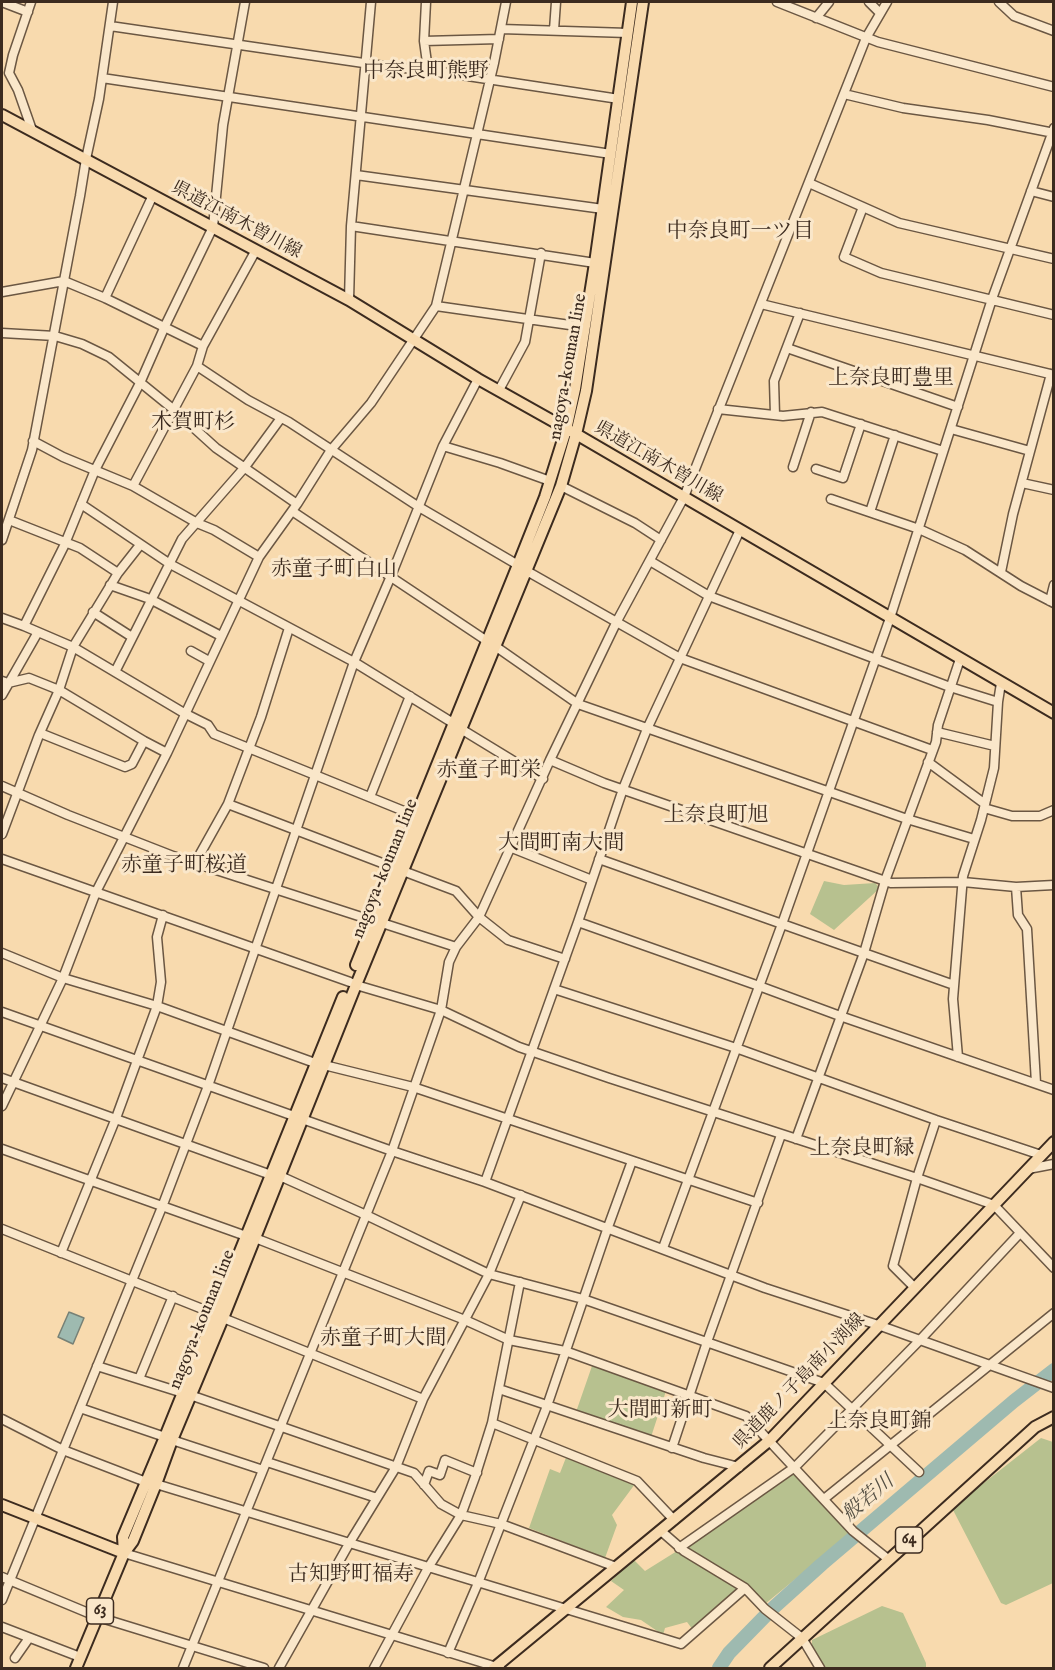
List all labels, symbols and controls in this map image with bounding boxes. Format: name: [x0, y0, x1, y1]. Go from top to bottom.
district label: 中奈良町熊野: [363, 60, 489, 86]
street label: 県道江南木曽川線: [167, 178, 305, 264]
district label: 中奈良町一ツ目: [667, 220, 813, 246]
street label: nagoya-kounan line: [545, 292, 593, 442]
district label: 上奈良町豊里: [828, 367, 954, 393]
district label: 木賀町杉: [151, 411, 235, 437]
street label: 県道江南木曽川線: [590, 418, 726, 508]
district label: 赤童子町白山: [271, 558, 397, 584]
district label: 赤童子町栄: [437, 759, 541, 785]
street label: nagoya-kounan line: [348, 796, 424, 942]
district label: 上奈良町旭: [664, 804, 768, 830]
district label: 大間町南大間: [498, 832, 624, 858]
district label: 赤童子町桜道: [121, 854, 247, 880]
district label: 上奈良町緑: [810, 1137, 914, 1163]
street label: nagoya-kounan line: [165, 1247, 241, 1393]
street label: 県道鹿ノ子島南小渕線: [730, 1310, 870, 1454]
district label: 赤童子町大間: [320, 1327, 446, 1353]
district label: 大間町新町: [608, 1399, 712, 1425]
district label: 上奈良町錦: [827, 1410, 931, 1436]
water label: 般若川: [838, 1471, 900, 1527]
road number: 64: [896, 1527, 922, 1553]
district label: 古知野町福寿: [288, 1563, 414, 1589]
road number: 63: [86, 1598, 114, 1624]

